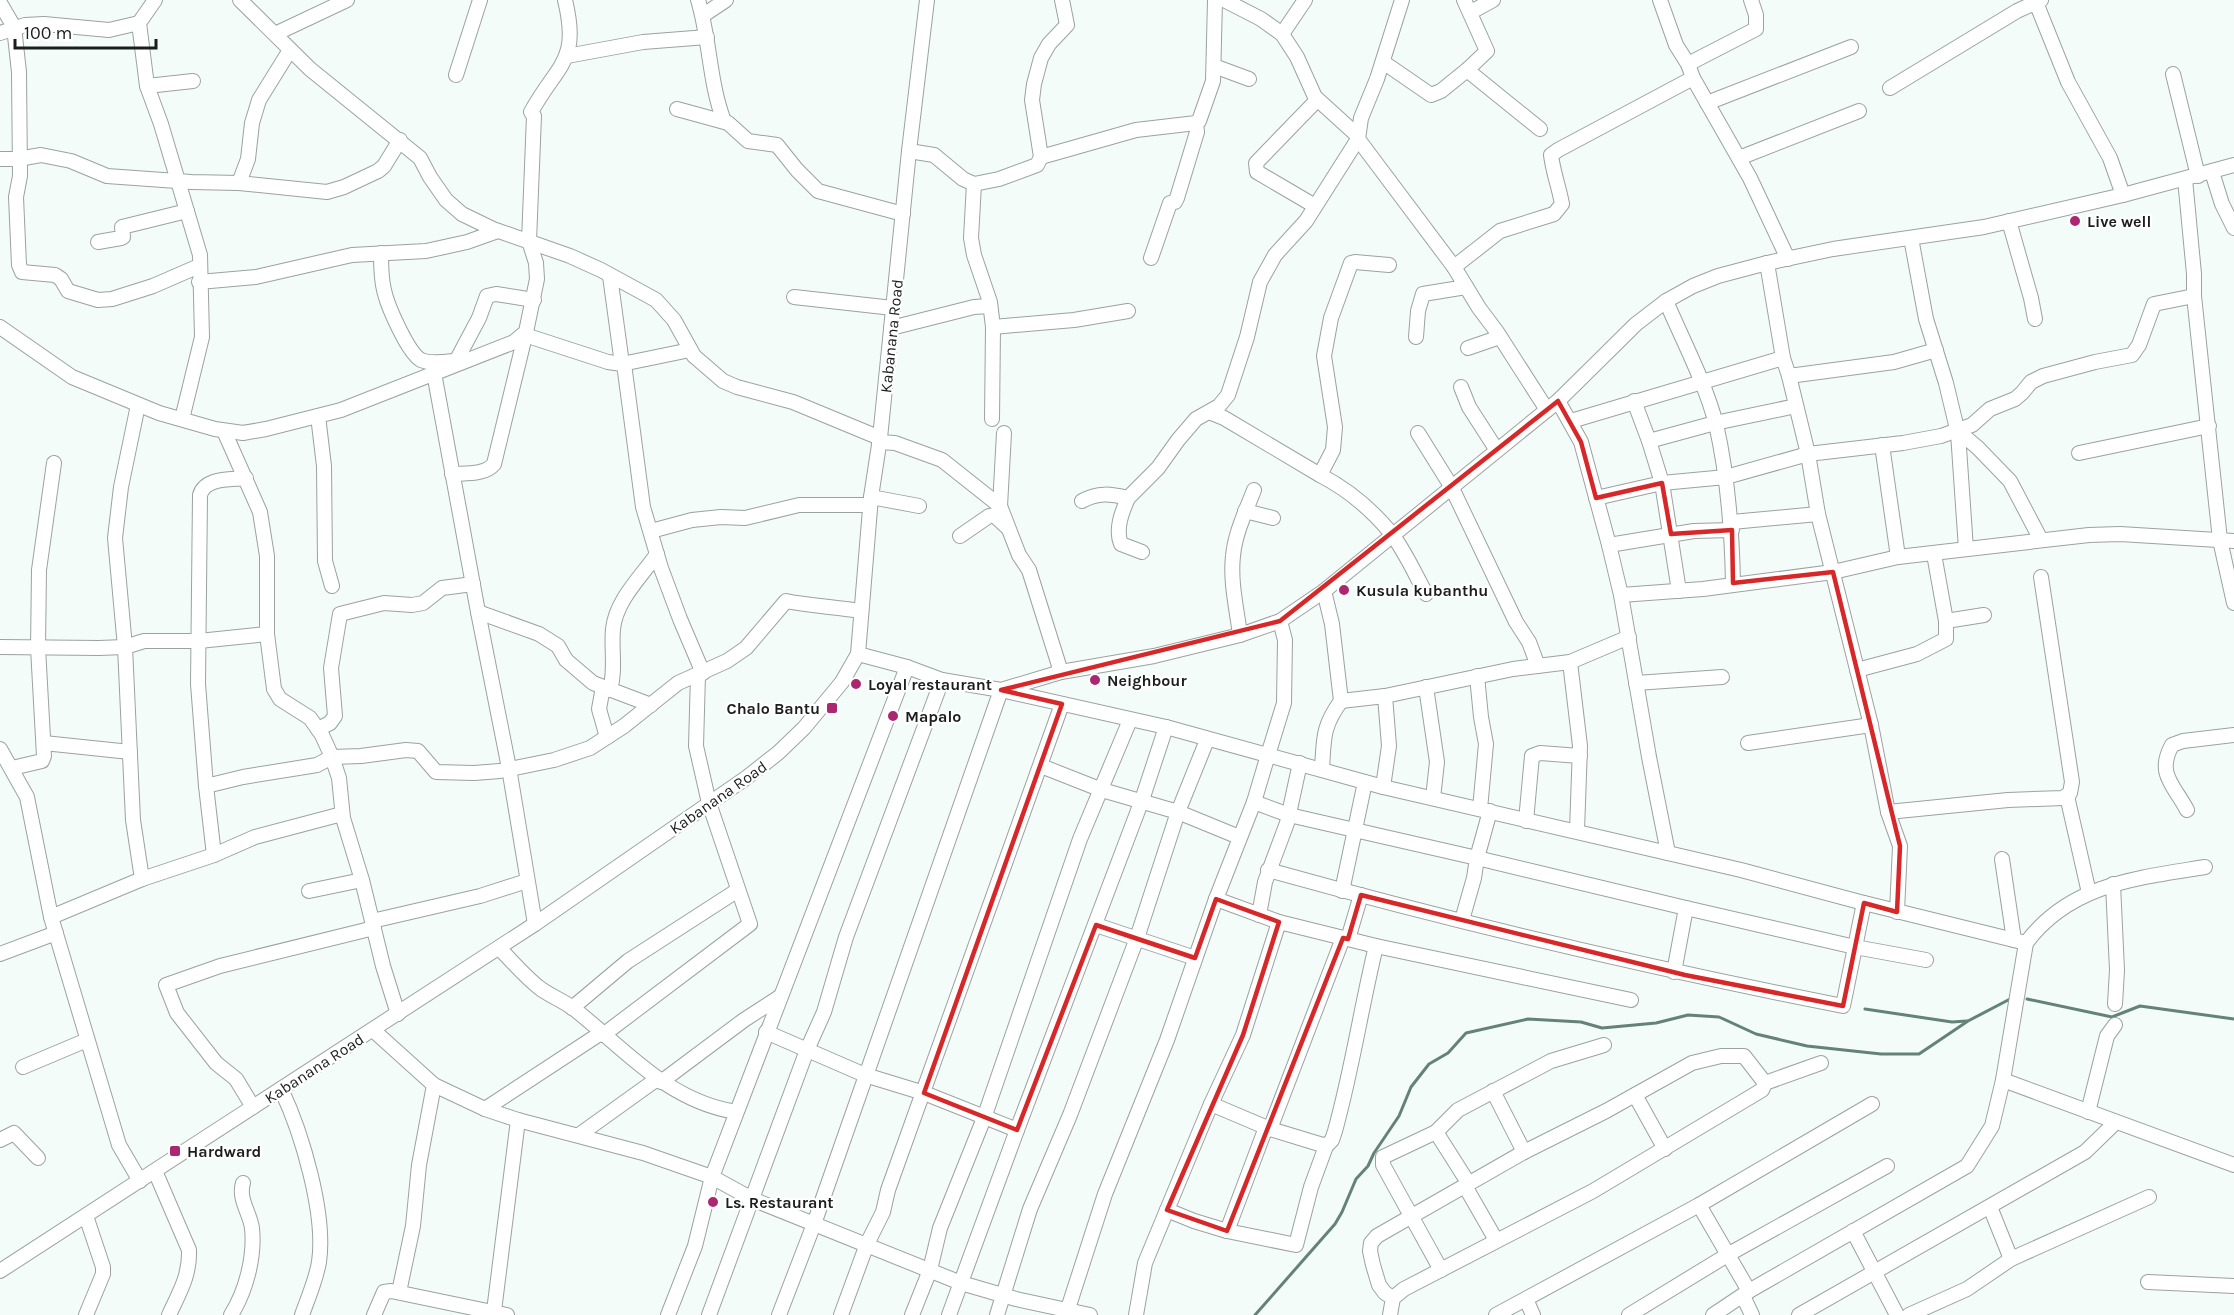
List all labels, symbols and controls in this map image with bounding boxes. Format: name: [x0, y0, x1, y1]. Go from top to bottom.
scale bar: [15, 12, 156, 50]
text: 100 m: [24, 22, 72, 44]
place label: Live well: [2087, 212, 2151, 231]
marker: Live well: [2068, 214, 2082, 228]
street label: Kabanana Road: [876, 278, 907, 394]
place label: Kusula kubanthu: [1356, 581, 1488, 600]
marker: Kusula kubanthu: [1337, 583, 1351, 597]
place label: Neighbour: [1107, 671, 1187, 690]
marker: Neighbour: [1088, 673, 1102, 687]
place label: Loyal restaurant: [868, 675, 992, 694]
marker: Loyal restaurant: [849, 677, 863, 691]
place label: Chalo Bantu: [727, 699, 820, 718]
marker: Chalo Bantu: [825, 701, 839, 715]
place label: Mapalo: [905, 707, 961, 726]
marker: Mapalo: [886, 709, 900, 723]
street label: Kabanana Road: [666, 757, 771, 838]
street label: Kabanana Road: [261, 1029, 367, 1108]
place label: Hardward: [187, 1142, 261, 1161]
marker: Hardward: [168, 1144, 182, 1158]
place label: Ls. Restaurant: [725, 1193, 834, 1212]
marker: Ls. Restaurant: [706, 1195, 720, 1209]

